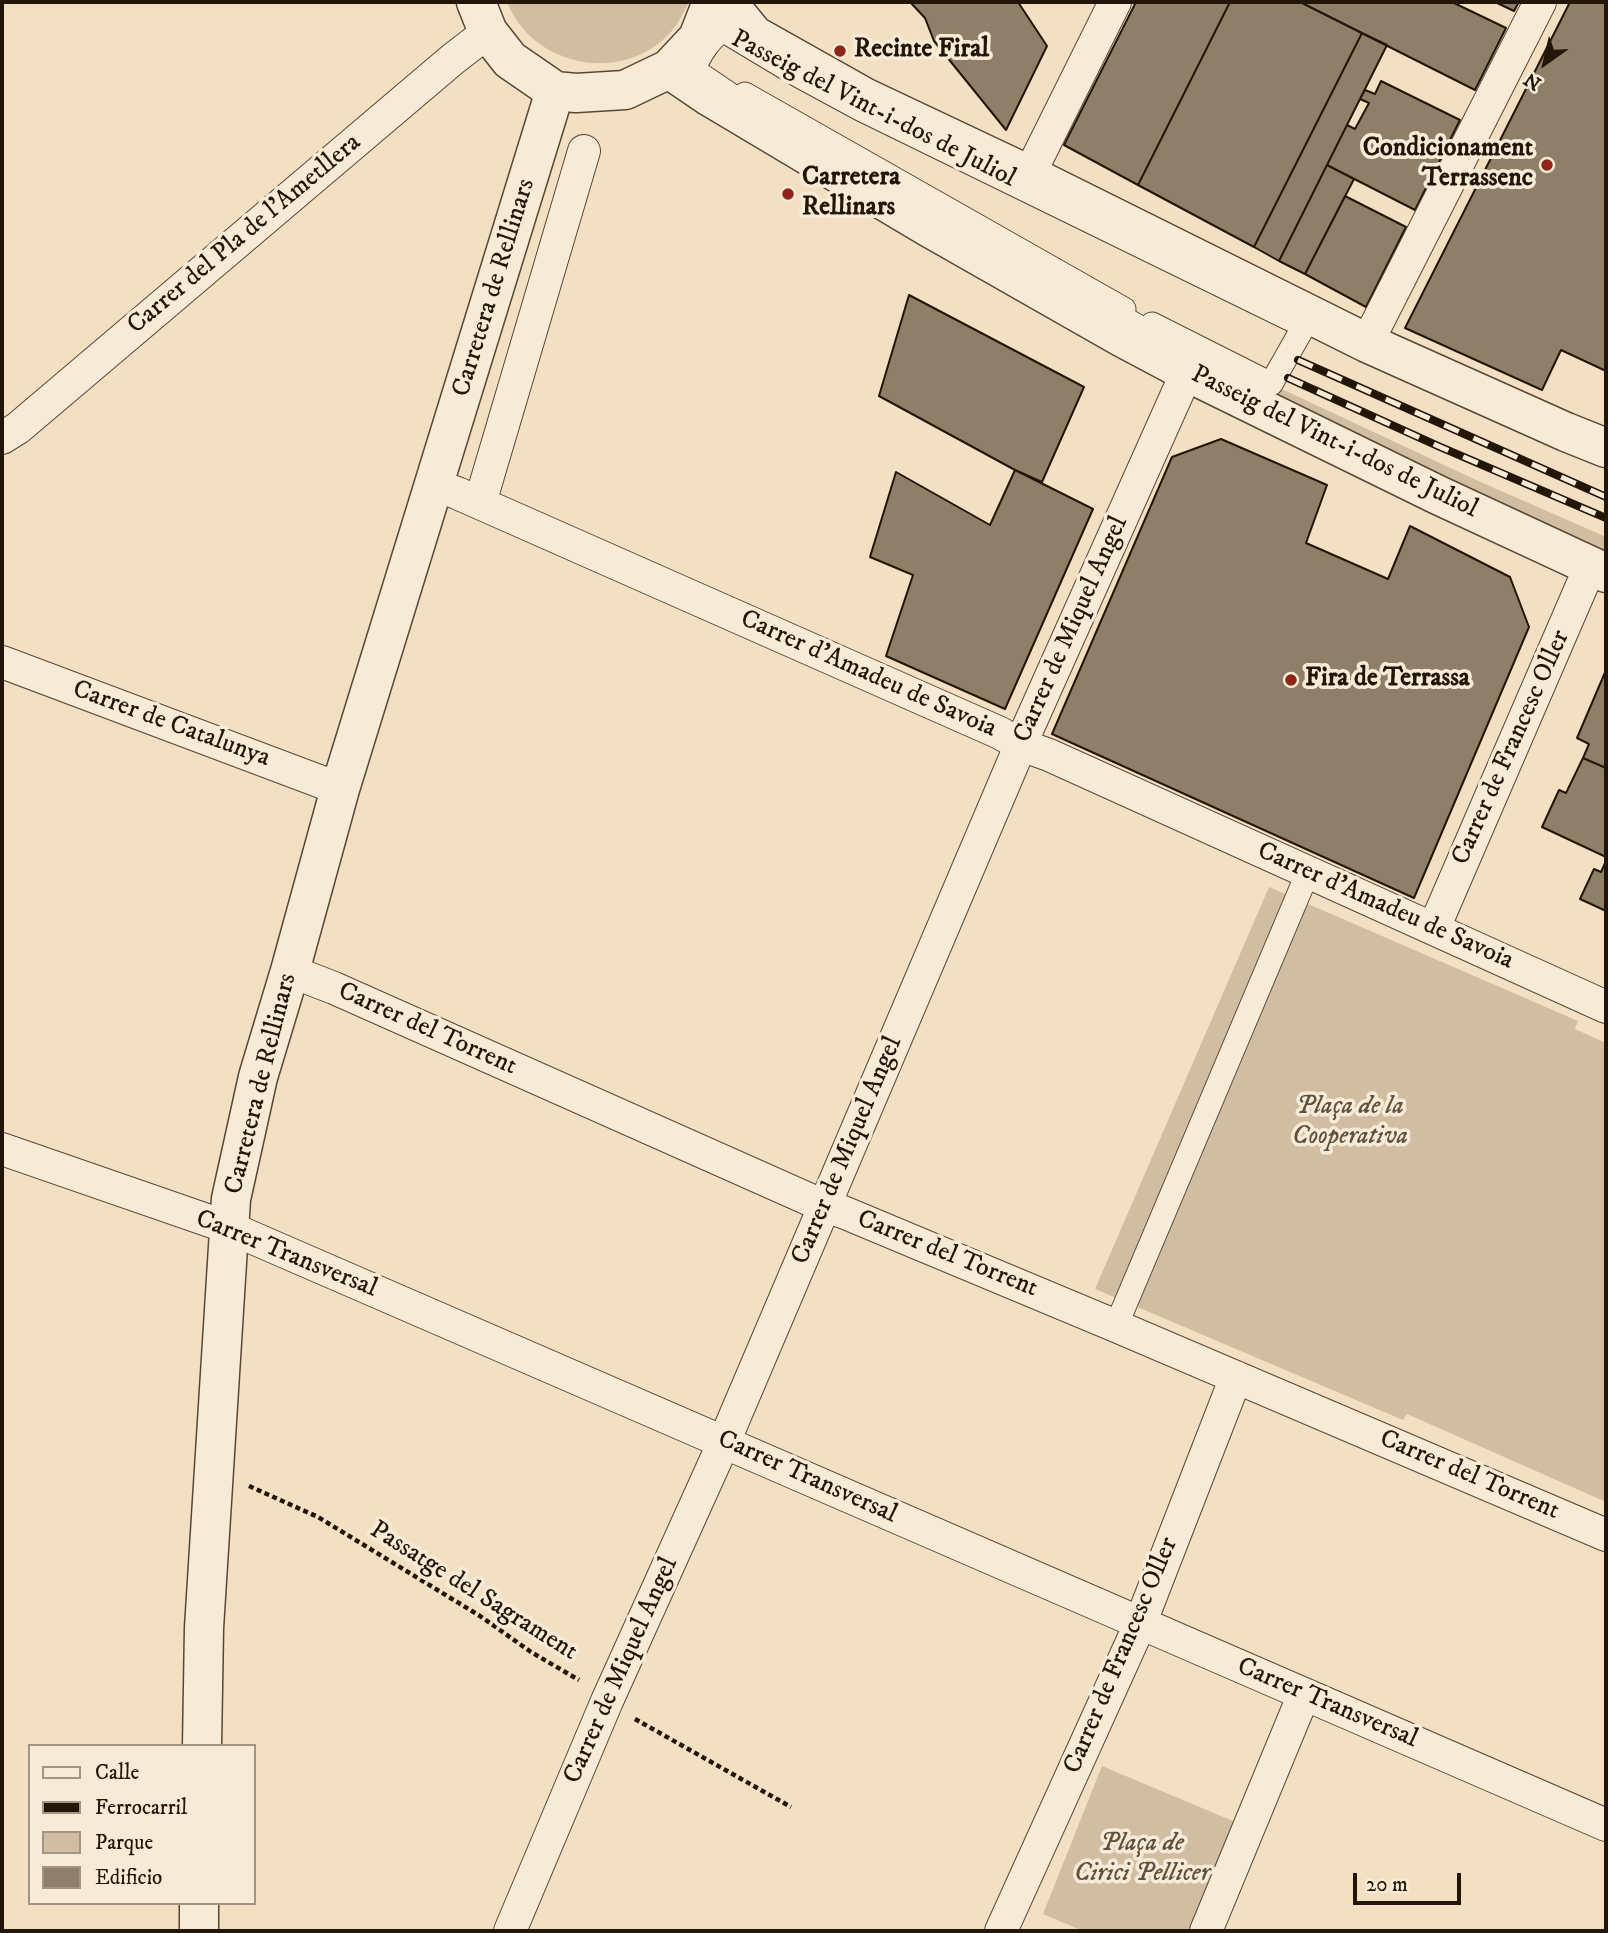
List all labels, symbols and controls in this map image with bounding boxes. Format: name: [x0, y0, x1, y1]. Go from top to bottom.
street label: Passeig del Vint-i-dos de Juliol: [725, 25, 1021, 195]
north arrow: [1510, 28, 1580, 98]
place label: Recinte Firal: [854, 35, 989, 67]
marker: Recinte Firal: [832, 43, 848, 59]
text: N: [1520, 67, 1546, 95]
street label: Carrer del Pla de l'Ametllera: [122, 128, 368, 342]
place label: Condicionament Terrassenc: [1363, 134, 1533, 196]
marker: Condicionament Terrassenc: [1539, 157, 1555, 173]
place label: Carretera Rellinars: [802, 163, 900, 224]
street label: Carretera de Rellinars: [447, 175, 543, 401]
marker: Carretera Rellinars: [780, 186, 796, 202]
street label: Passeig del Vint-i-dos de Juliol: [1185, 360, 1483, 526]
street label: Carrer de Miquel Angel: [1008, 512, 1136, 748]
street label: Carrer d'Amadeu de Savoia: [735, 604, 1001, 746]
street label: Carrer de Francesc Oller: [1446, 626, 1578, 870]
place label: Fira de Terrassa: [1305, 664, 1470, 696]
marker: Fira de Terrassa: [1283, 672, 1299, 688]
street label: Carrer de Catalunya: [68, 675, 274, 775]
street label: Carrer d'Amadeu de Savoia: [1252, 836, 1518, 978]
street label: Carretera de Rellinars: [219, 970, 305, 1198]
street label: Carrer del Torrent: [333, 977, 521, 1083]
street label: Carrer de Miquel Angel: [786, 1032, 910, 1270]
park label: Plaça de la Cooperativa: [1292, 1092, 1408, 1154]
street label: Carrer Transversal: [191, 1204, 381, 1306]
street label: Carrer del Torrent: [852, 1205, 1042, 1305]
street label: Carrer Transversal: [712, 1424, 902, 1532]
street label: Carrer del Torrent: [1374, 1424, 1564, 1528]
street label: Passatge del Sagrament: [363, 1515, 583, 1669]
street label: Carrer de Francesc Oller: [1058, 1533, 1186, 1779]
street label: Carrer de Miquel Angel: [558, 1553, 686, 1789]
street label: Carrer Transversal: [1232, 1652, 1422, 1756]
legend: [28, 1744, 256, 1905]
text: Calle: [95, 1760, 139, 1786]
text: Ferrocarril: [95, 1795, 187, 1821]
park label: Plaça de Cirici Pellicer: [1074, 1829, 1210, 1890]
text: Parque: [95, 1830, 153, 1856]
scale bar: [1356, 1860, 1464, 1904]
text: Edificio: [95, 1865, 162, 1891]
text: 20 m: [1366, 1872, 1408, 1898]

